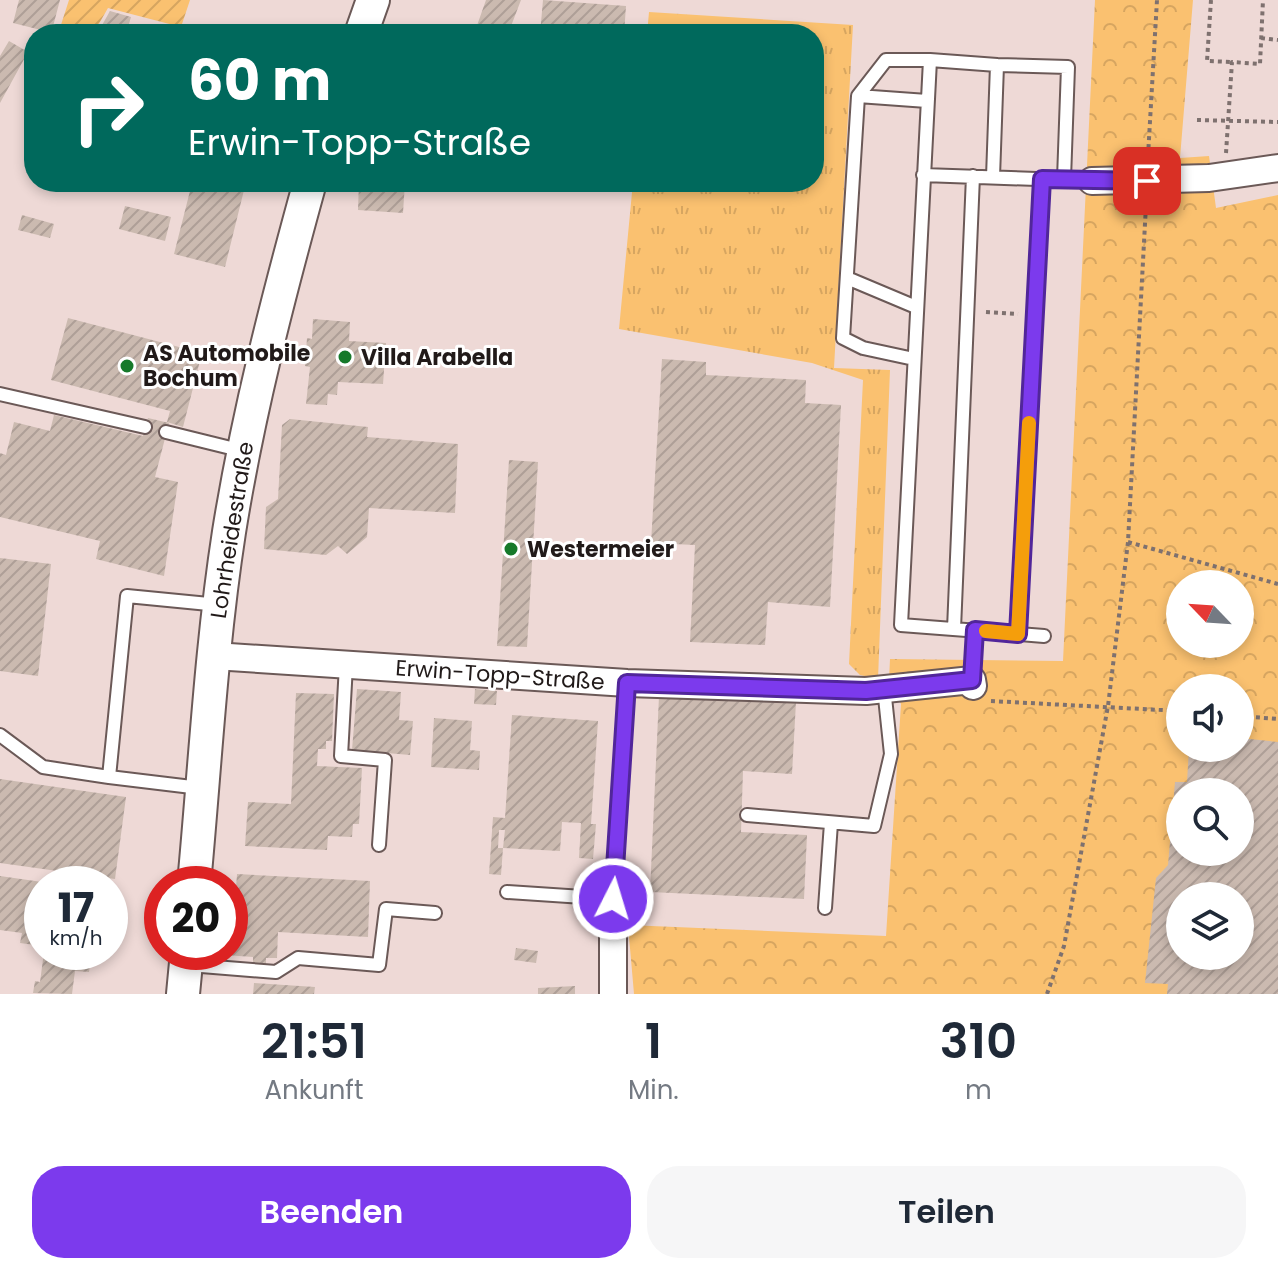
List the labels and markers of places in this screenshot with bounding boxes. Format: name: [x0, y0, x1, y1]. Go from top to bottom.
pin: [1113, 147, 1181, 215]
place label: AS Automobile Bochum: [143, 338, 310, 394]
place label: Villa Arabella: [361, 342, 513, 373]
marker: Villa Arabella: [336, 348, 354, 366]
marker: AS Automobile Bochum: [118, 357, 136, 375]
place label: Westermeier: [527, 534, 674, 565]
marker: Westermeier: [502, 540, 520, 558]

